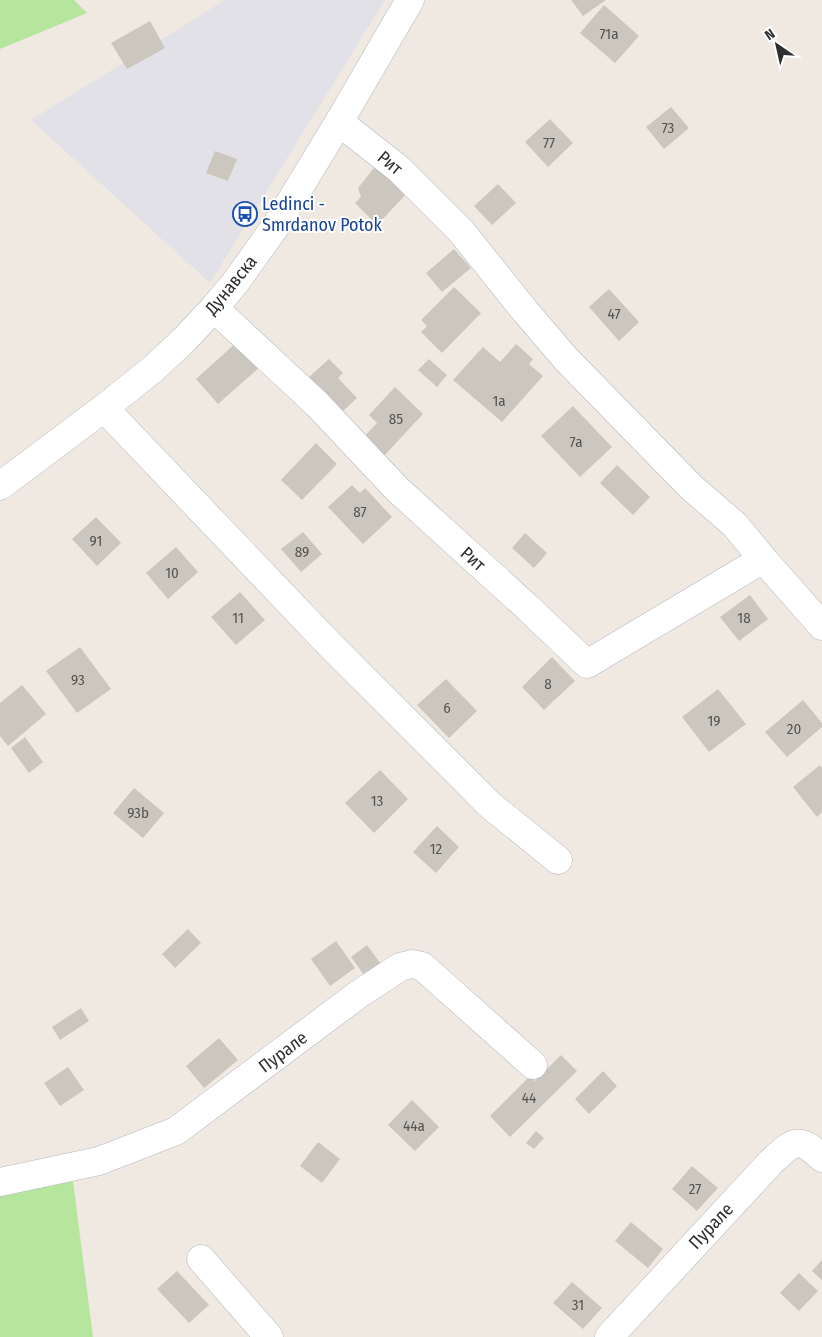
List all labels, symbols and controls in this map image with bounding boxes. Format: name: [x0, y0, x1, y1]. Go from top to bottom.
north arrow: [752, 20, 802, 70]
house number: 71a: [599, 25, 619, 43]
text: N: [762, 25, 778, 44]
house number: 73: [662, 119, 675, 137]
house number: 77: [543, 134, 555, 152]
street label: Рит: [373, 146, 408, 180]
place label: Ledinci - Smrdanov Potok: [262, 193, 383, 236]
bus stop icon: Ledinci - Smrdanov Potok: [232, 201, 258, 227]
street label: Дунавска: [200, 251, 262, 320]
house number: 47: [607, 305, 621, 323]
house number: 1a: [492, 392, 506, 410]
house number: 85: [389, 410, 403, 428]
house number: 7a: [570, 433, 582, 451]
house number: 87: [353, 503, 367, 521]
house number: 91: [90, 532, 102, 550]
street label: Рит: [456, 542, 491, 576]
house number: 89: [295, 543, 309, 561]
house number: 10: [165, 564, 179, 582]
house number: 11: [232, 609, 244, 627]
house number: 18: [737, 609, 751, 627]
house number: 93: [71, 671, 85, 689]
house number: 8: [544, 675, 552, 693]
house number: 6: [443, 699, 451, 717]
house number: 19: [707, 712, 721, 730]
house number: 20: [787, 720, 801, 738]
house number: 13: [371, 792, 384, 810]
house number: 93b: [127, 804, 149, 822]
house number: 12: [430, 840, 443, 858]
street label: Пурале: [254, 1027, 312, 1077]
house number: 44: [522, 1089, 536, 1107]
house number: 44a: [403, 1117, 425, 1135]
house number: 27: [689, 1180, 701, 1198]
street label: Пурале: [684, 1198, 738, 1254]
house number: 31: [572, 1296, 584, 1314]

